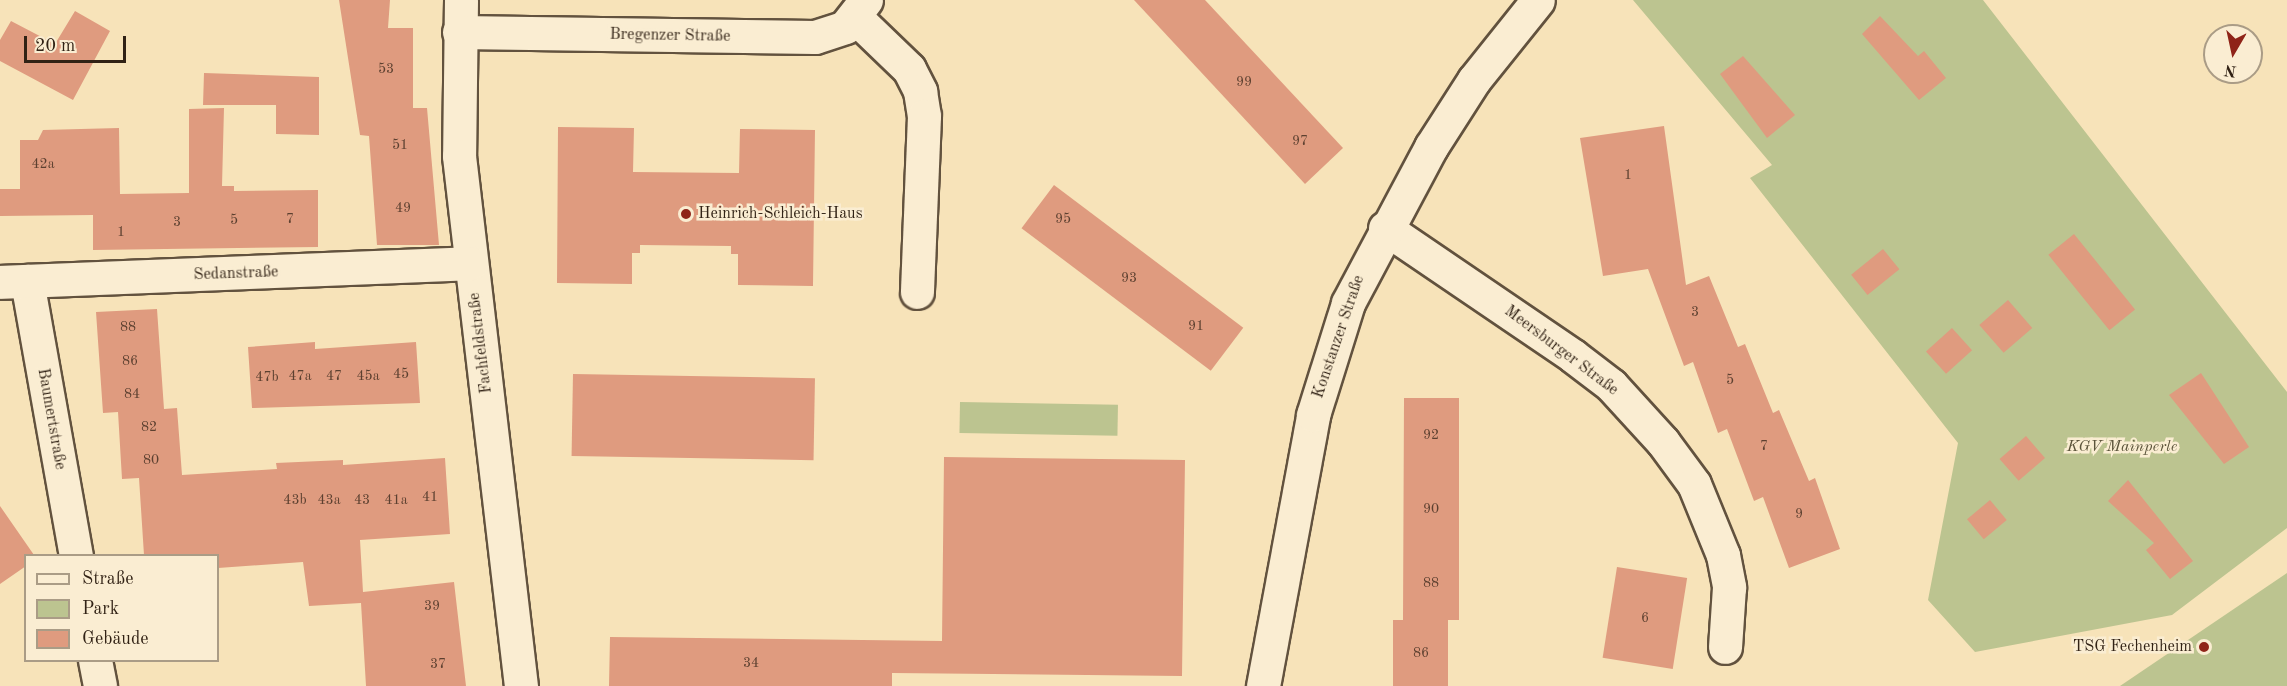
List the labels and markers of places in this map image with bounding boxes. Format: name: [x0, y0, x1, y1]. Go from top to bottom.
place label: Heinrich-Schleich-Haus: [698, 204, 863, 224]
marker: Heinrich-Schleich-Haus: [679, 207, 693, 221]
place label: TSG Fechenheim: [2073, 637, 2192, 657]
marker: TSG Fechenheim: [2197, 640, 2211, 654]

